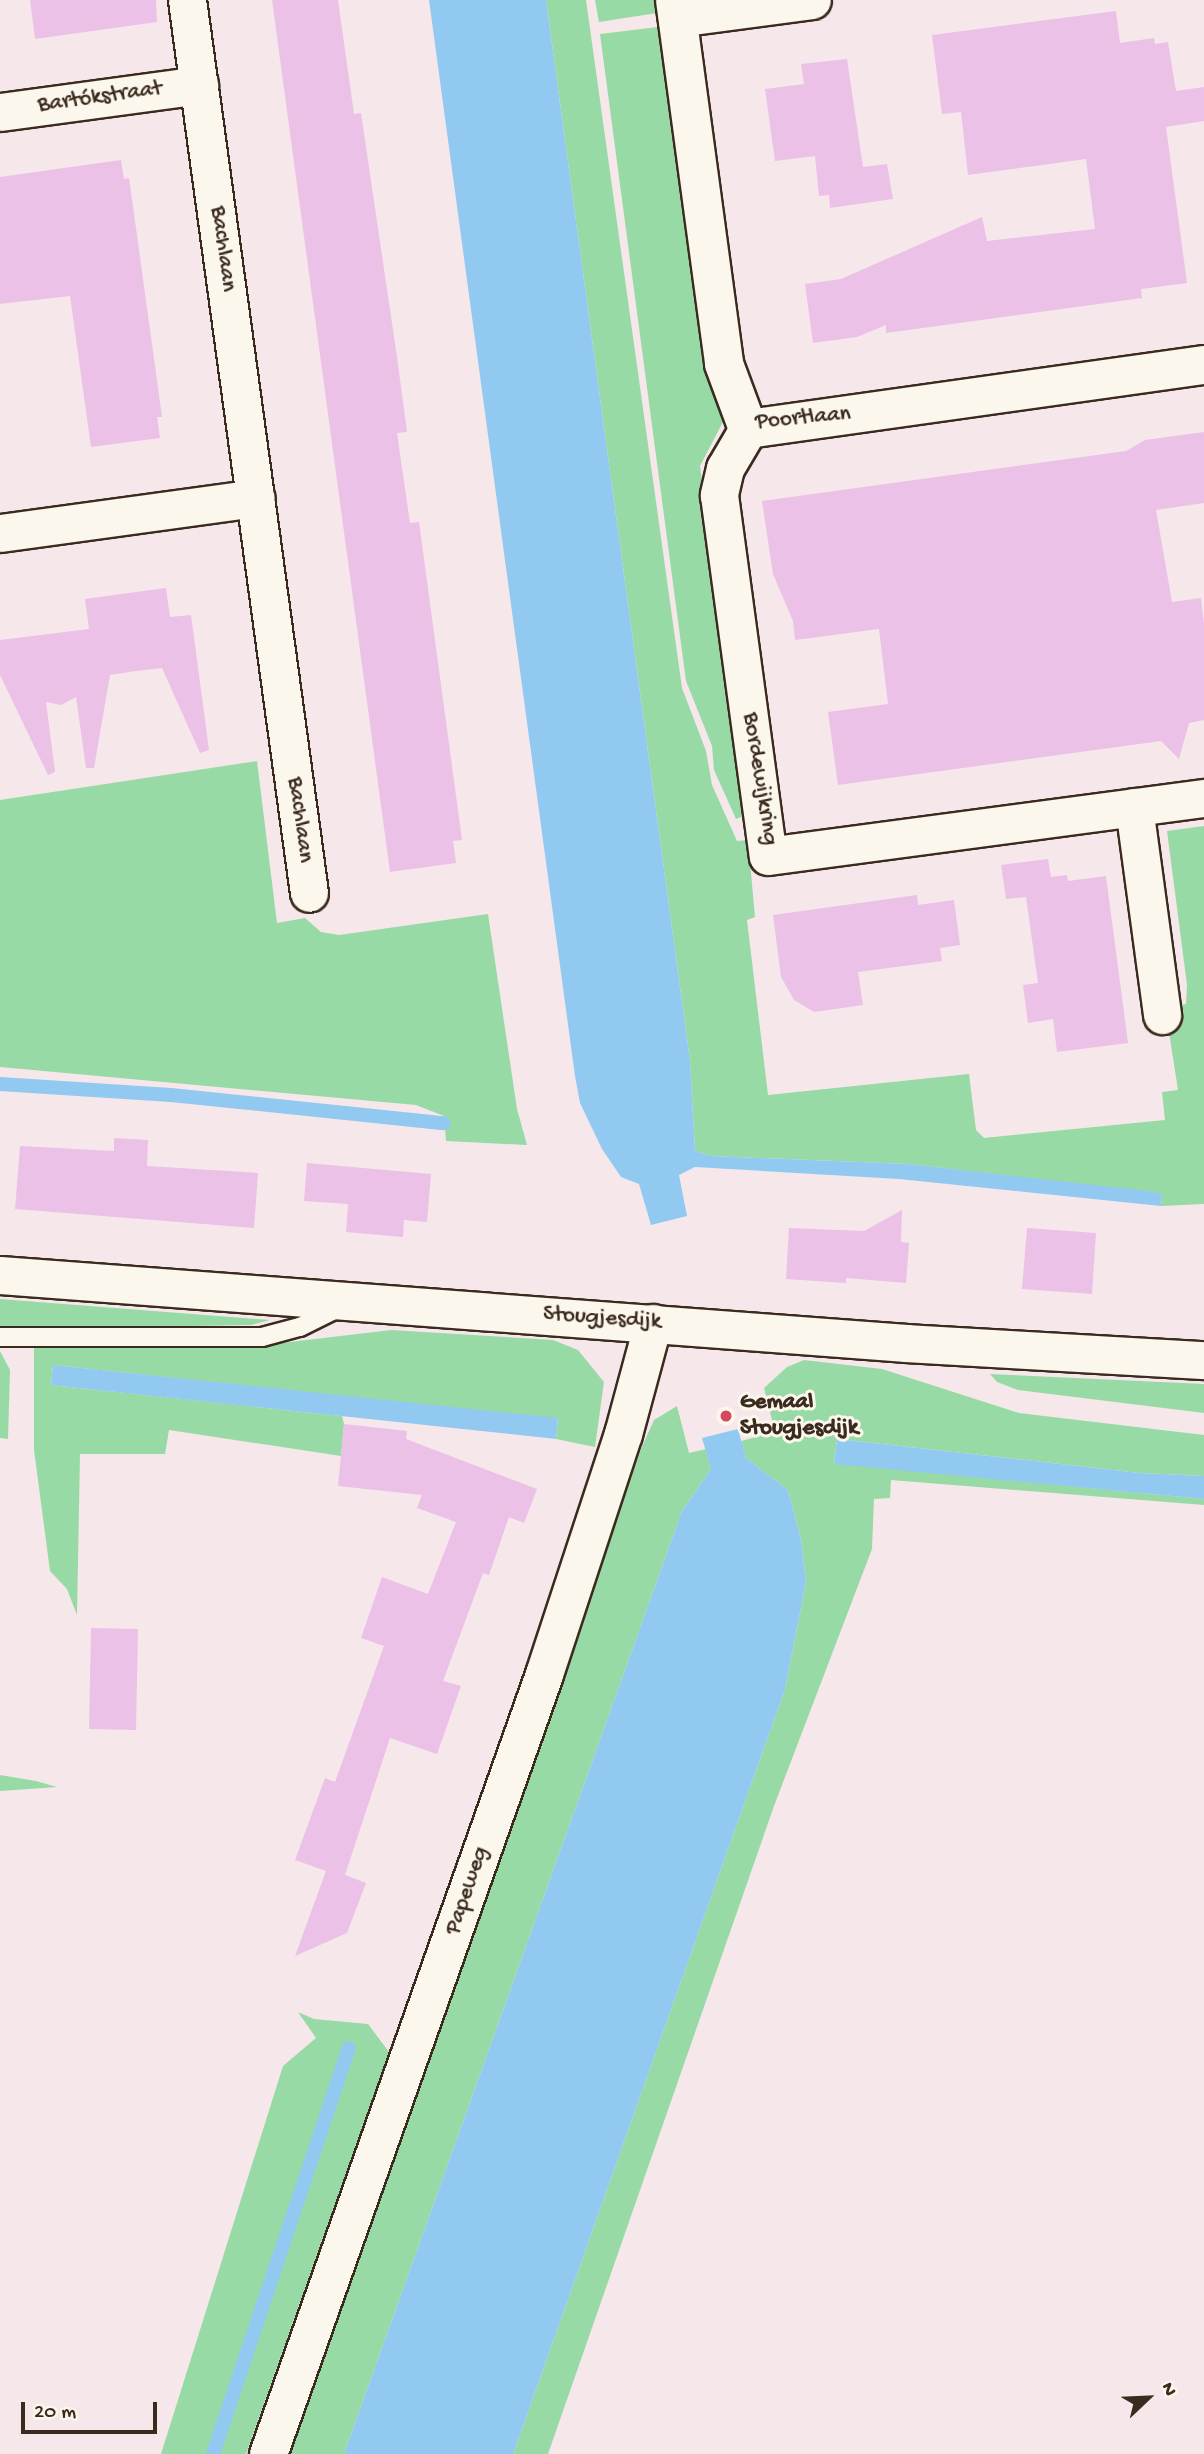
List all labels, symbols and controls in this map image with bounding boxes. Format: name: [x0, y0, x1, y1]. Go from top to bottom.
street label: Bartókstraat: [36, 76, 164, 120]
street label: Bachlaan: [202, 204, 242, 294]
street label: Poortlaan: [754, 401, 852, 437]
street label: Bordewijkring: [735, 711, 783, 847]
street label: Bachlaan: [279, 775, 319, 865]
street label: Stougjesdijk: [542, 1301, 662, 1337]
place label: Gemaal Stougjesdijk: [740, 1389, 858, 1443]
marker: Gemaal Stougjesdijk: [718, 1408, 734, 1424]
street label: Papeweg: [440, 1843, 496, 1939]
north arrow: [1113, 2363, 1183, 2433]
text: N: [1155, 2379, 1181, 2400]
scale bar: [24, 2388, 161, 2432]
text: 20 m: [34, 2401, 76, 2426]

